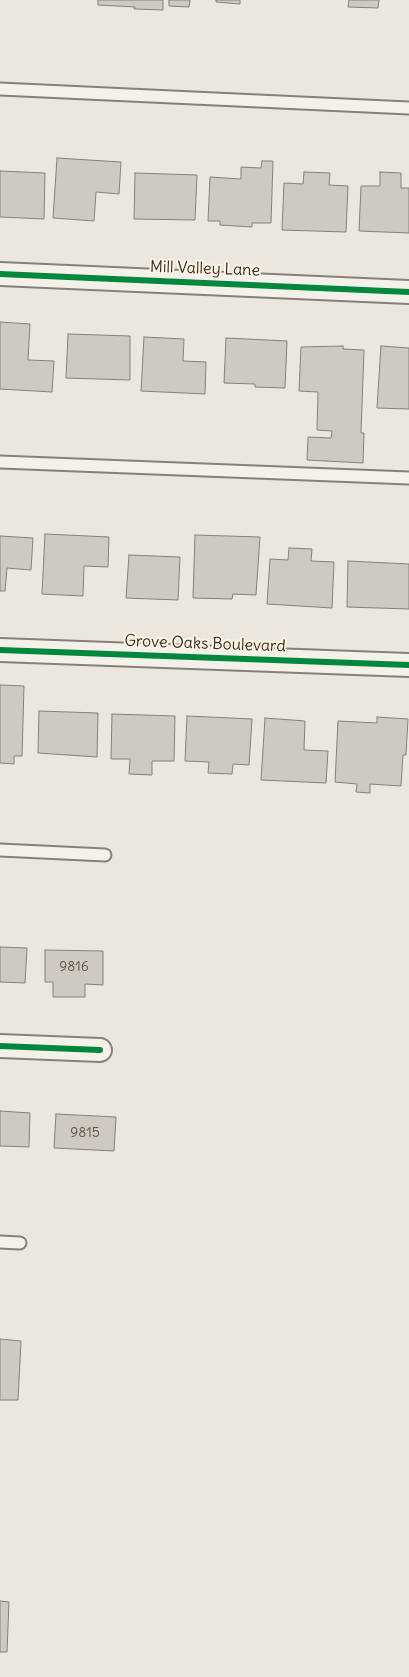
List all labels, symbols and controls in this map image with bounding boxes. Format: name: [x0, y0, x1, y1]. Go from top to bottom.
street label: Mill Valley Lane: [150, 257, 260, 281]
street label: Grove Oaks Boulevard: [124, 632, 286, 656]
house number: 9816: [59, 959, 89, 975]
house number: 9815: [70, 1125, 100, 1141]

